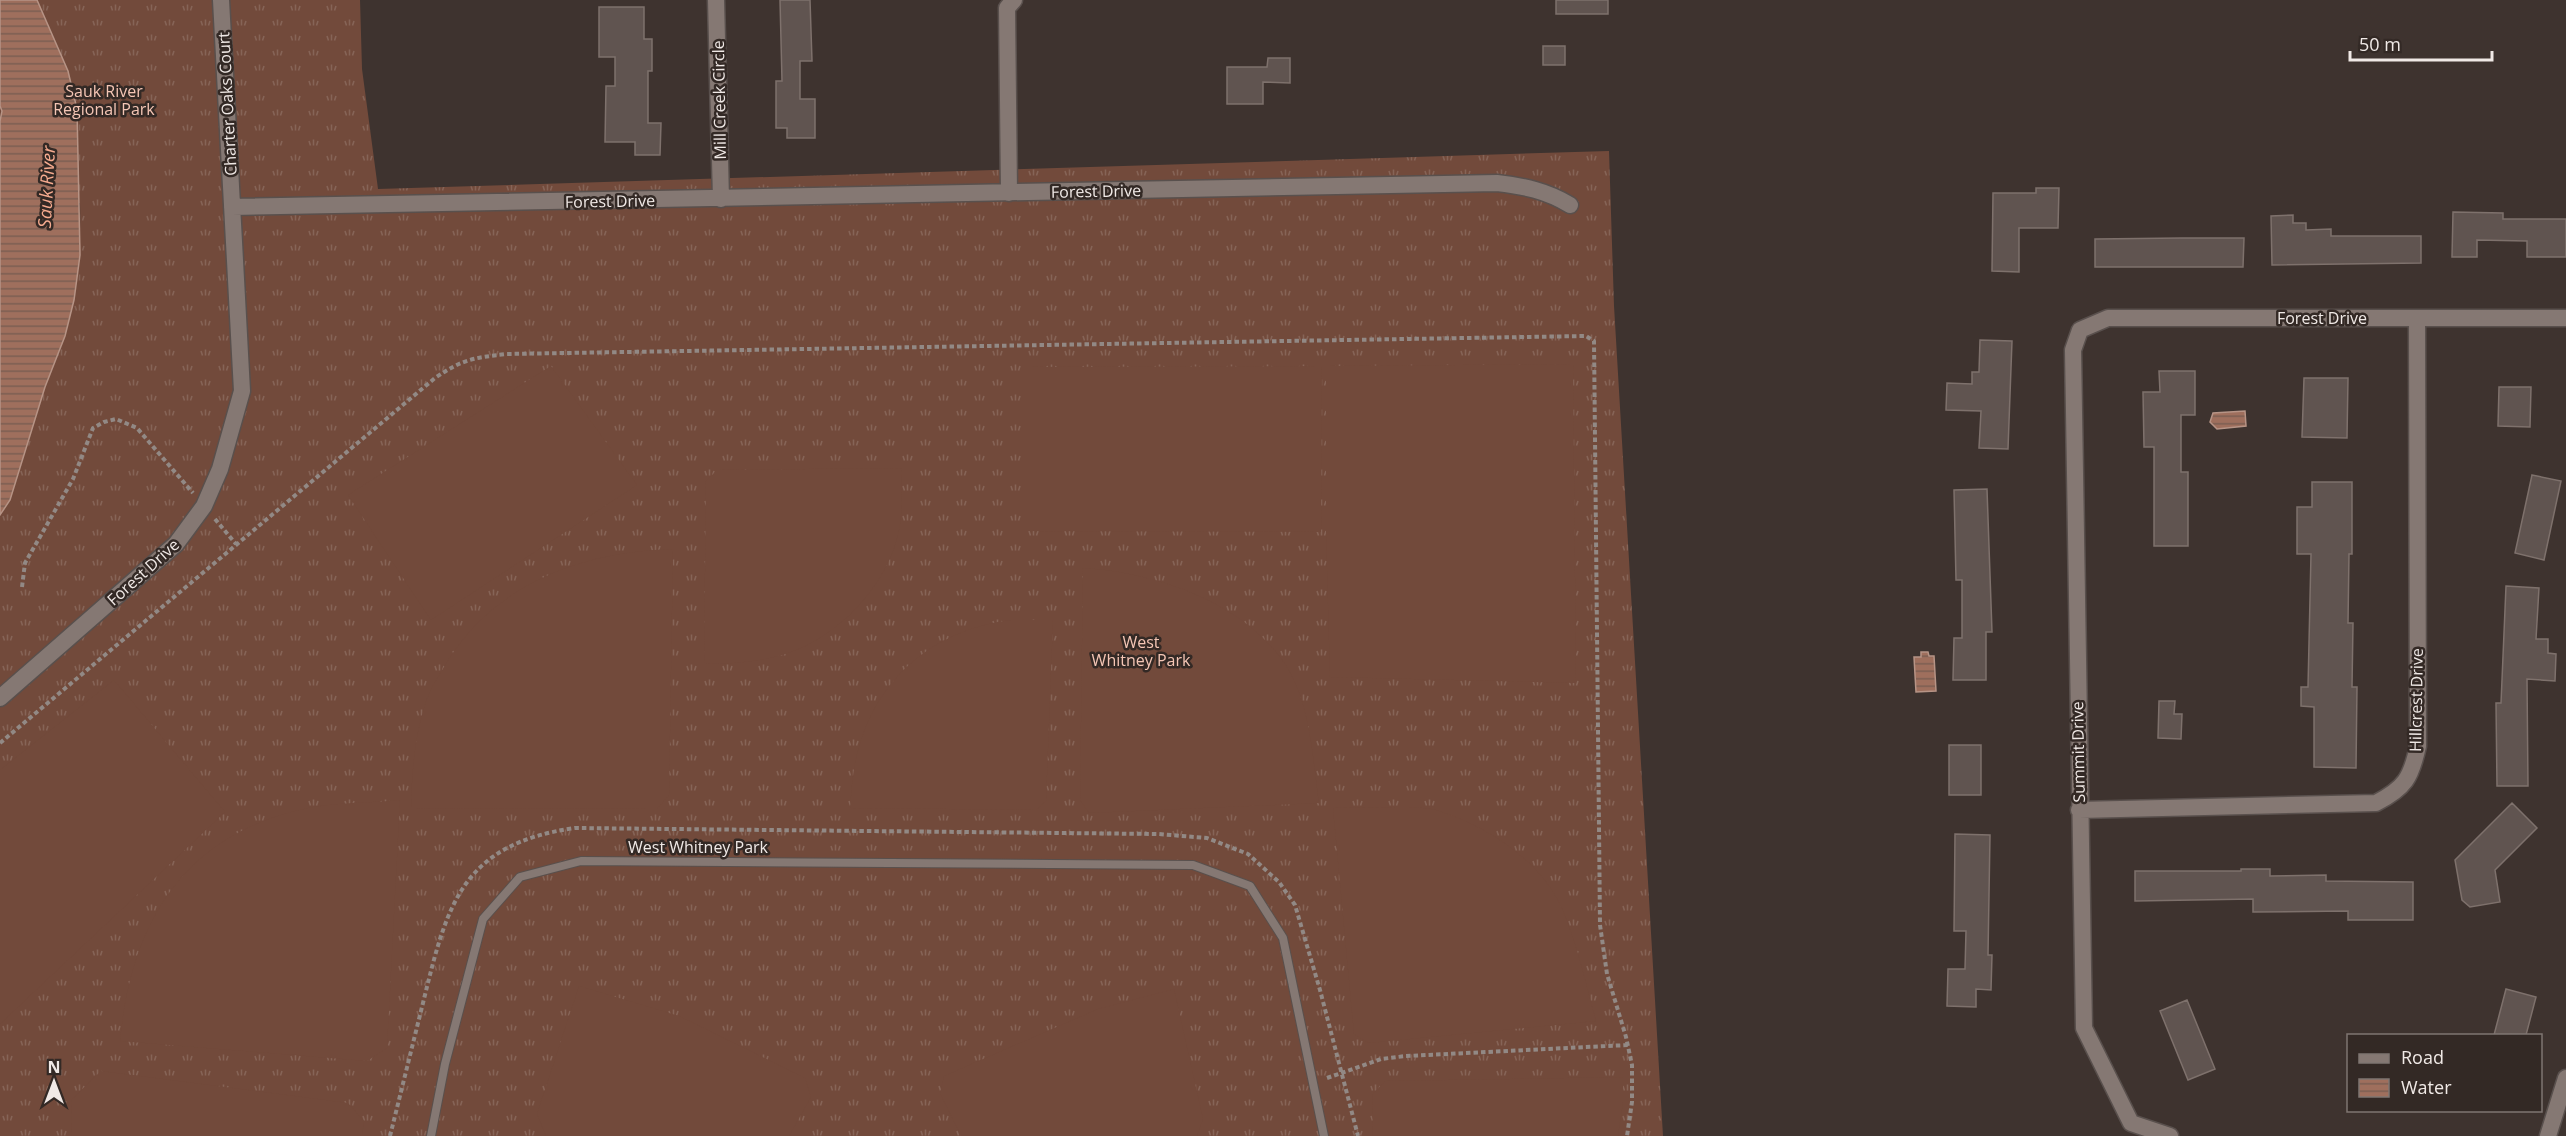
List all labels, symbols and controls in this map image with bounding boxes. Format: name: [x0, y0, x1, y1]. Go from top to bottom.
scale bar: [2350, 24, 2492, 62]
street label: Charter Oaks Court: [212, 31, 242, 176]
text: 50 m: [2359, 32, 2401, 56]
street label: Mill Creek Circle: [707, 40, 731, 160]
park label: Sauk River Regional Park: [53, 80, 155, 120]
water label: Sauk River: [32, 144, 60, 229]
street label: Forest Drive: [1051, 179, 1141, 203]
street label: Forest Drive: [565, 189, 655, 213]
street label: Forest Drive: [2277, 307, 2367, 329]
street label: Forest Drive: [102, 534, 184, 610]
park label: West Whitney Park: [1092, 631, 1191, 671]
street label: Hillcrest Drive: [2404, 648, 2428, 752]
street label: Summit Drive: [2066, 701, 2090, 803]
street label: West Whitney Park: [628, 836, 769, 858]
legend: [2347, 1034, 2542, 1112]
text: Road: [2401, 1045, 2444, 1069]
north arrow: [24, 1052, 84, 1112]
text: N: [47, 1056, 61, 1078]
text: Water: [2401, 1075, 2452, 1099]

